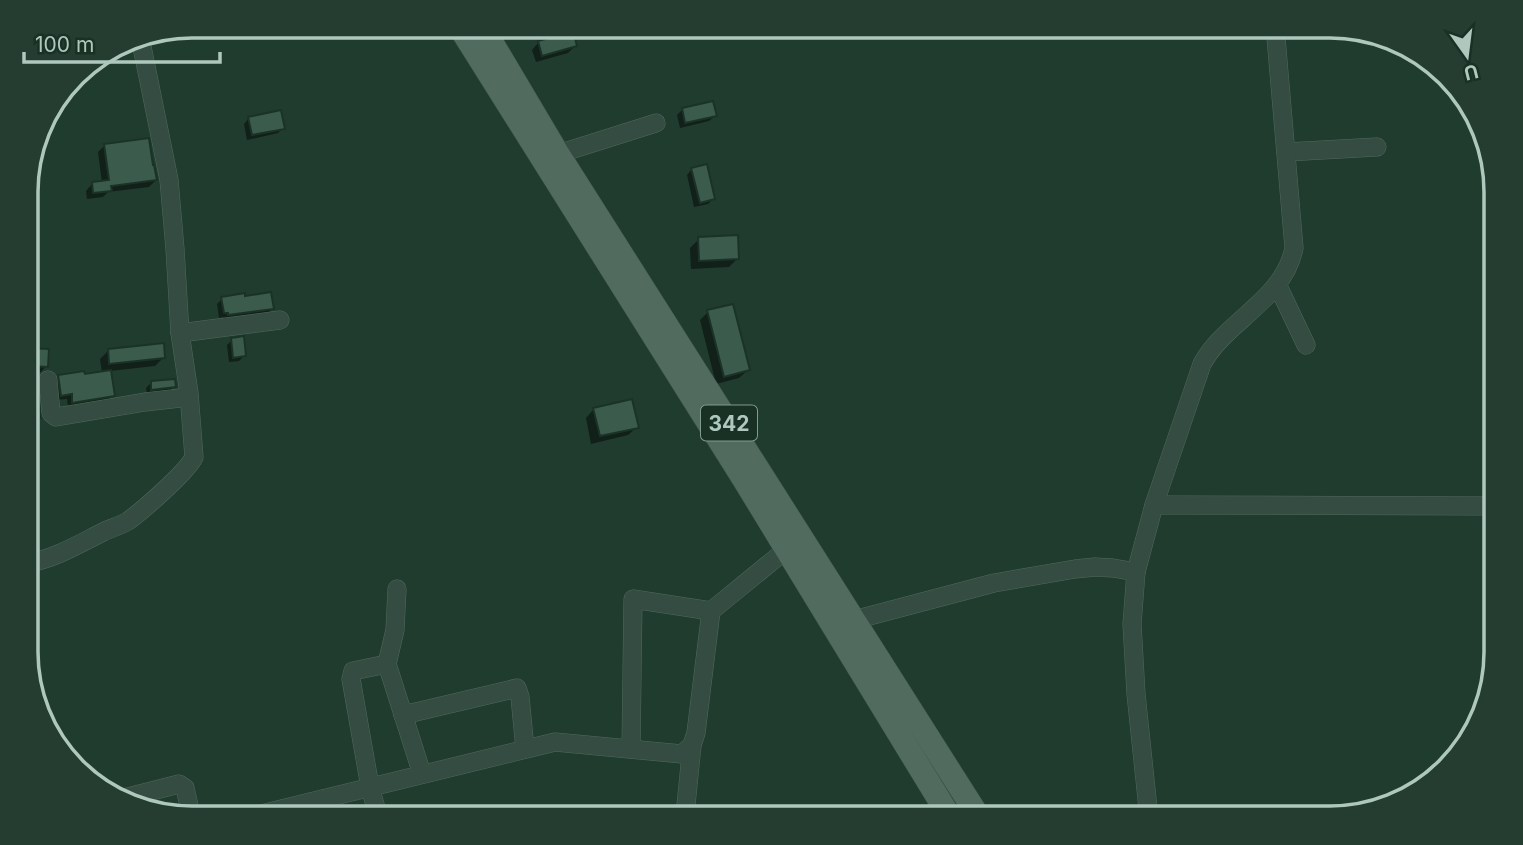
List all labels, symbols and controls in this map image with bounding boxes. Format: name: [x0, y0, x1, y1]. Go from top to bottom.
scale bar: [24, 21, 220, 65]
north arrow: [1432, 21, 1502, 91]
text: 100 m: [35, 32, 94, 57]
text: U: [1461, 59, 1481, 85]
road number: 342: [701, 406, 757, 440]

